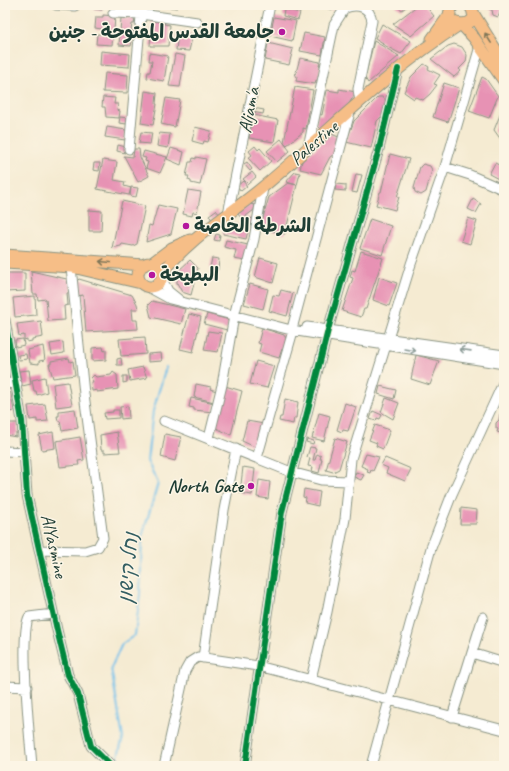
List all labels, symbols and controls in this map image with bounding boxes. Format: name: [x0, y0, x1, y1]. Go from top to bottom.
place label: جامعة القدس المفتوحة - جنين: [49, 20, 274, 44]
marker: جامعة القدس المفتوحة - جنين: [277, 27, 287, 37]
one-way arrow: [484, 33, 492, 44]
street label: Aljam'a: [233, 83, 265, 135]
street label: Palestine: [285, 114, 345, 171]
place label: الشرطة الخاصة: [194, 214, 311, 238]
marker: الشرطة الخاصة: [181, 221, 191, 231]
one-way arrow: [99, 258, 112, 265]
place label: البطيخة: [160, 263, 219, 287]
marker: البطيخة: [147, 270, 157, 280]
one-way arrow: [403, 346, 416, 354]
one-way arrow: [459, 346, 472, 354]
place label: North Gate: [168, 474, 245, 498]
marker: North Gate: [246, 481, 256, 491]
street label: AlYasmine: [35, 512, 73, 582]
water label: נחל קישון: [112, 530, 144, 604]

